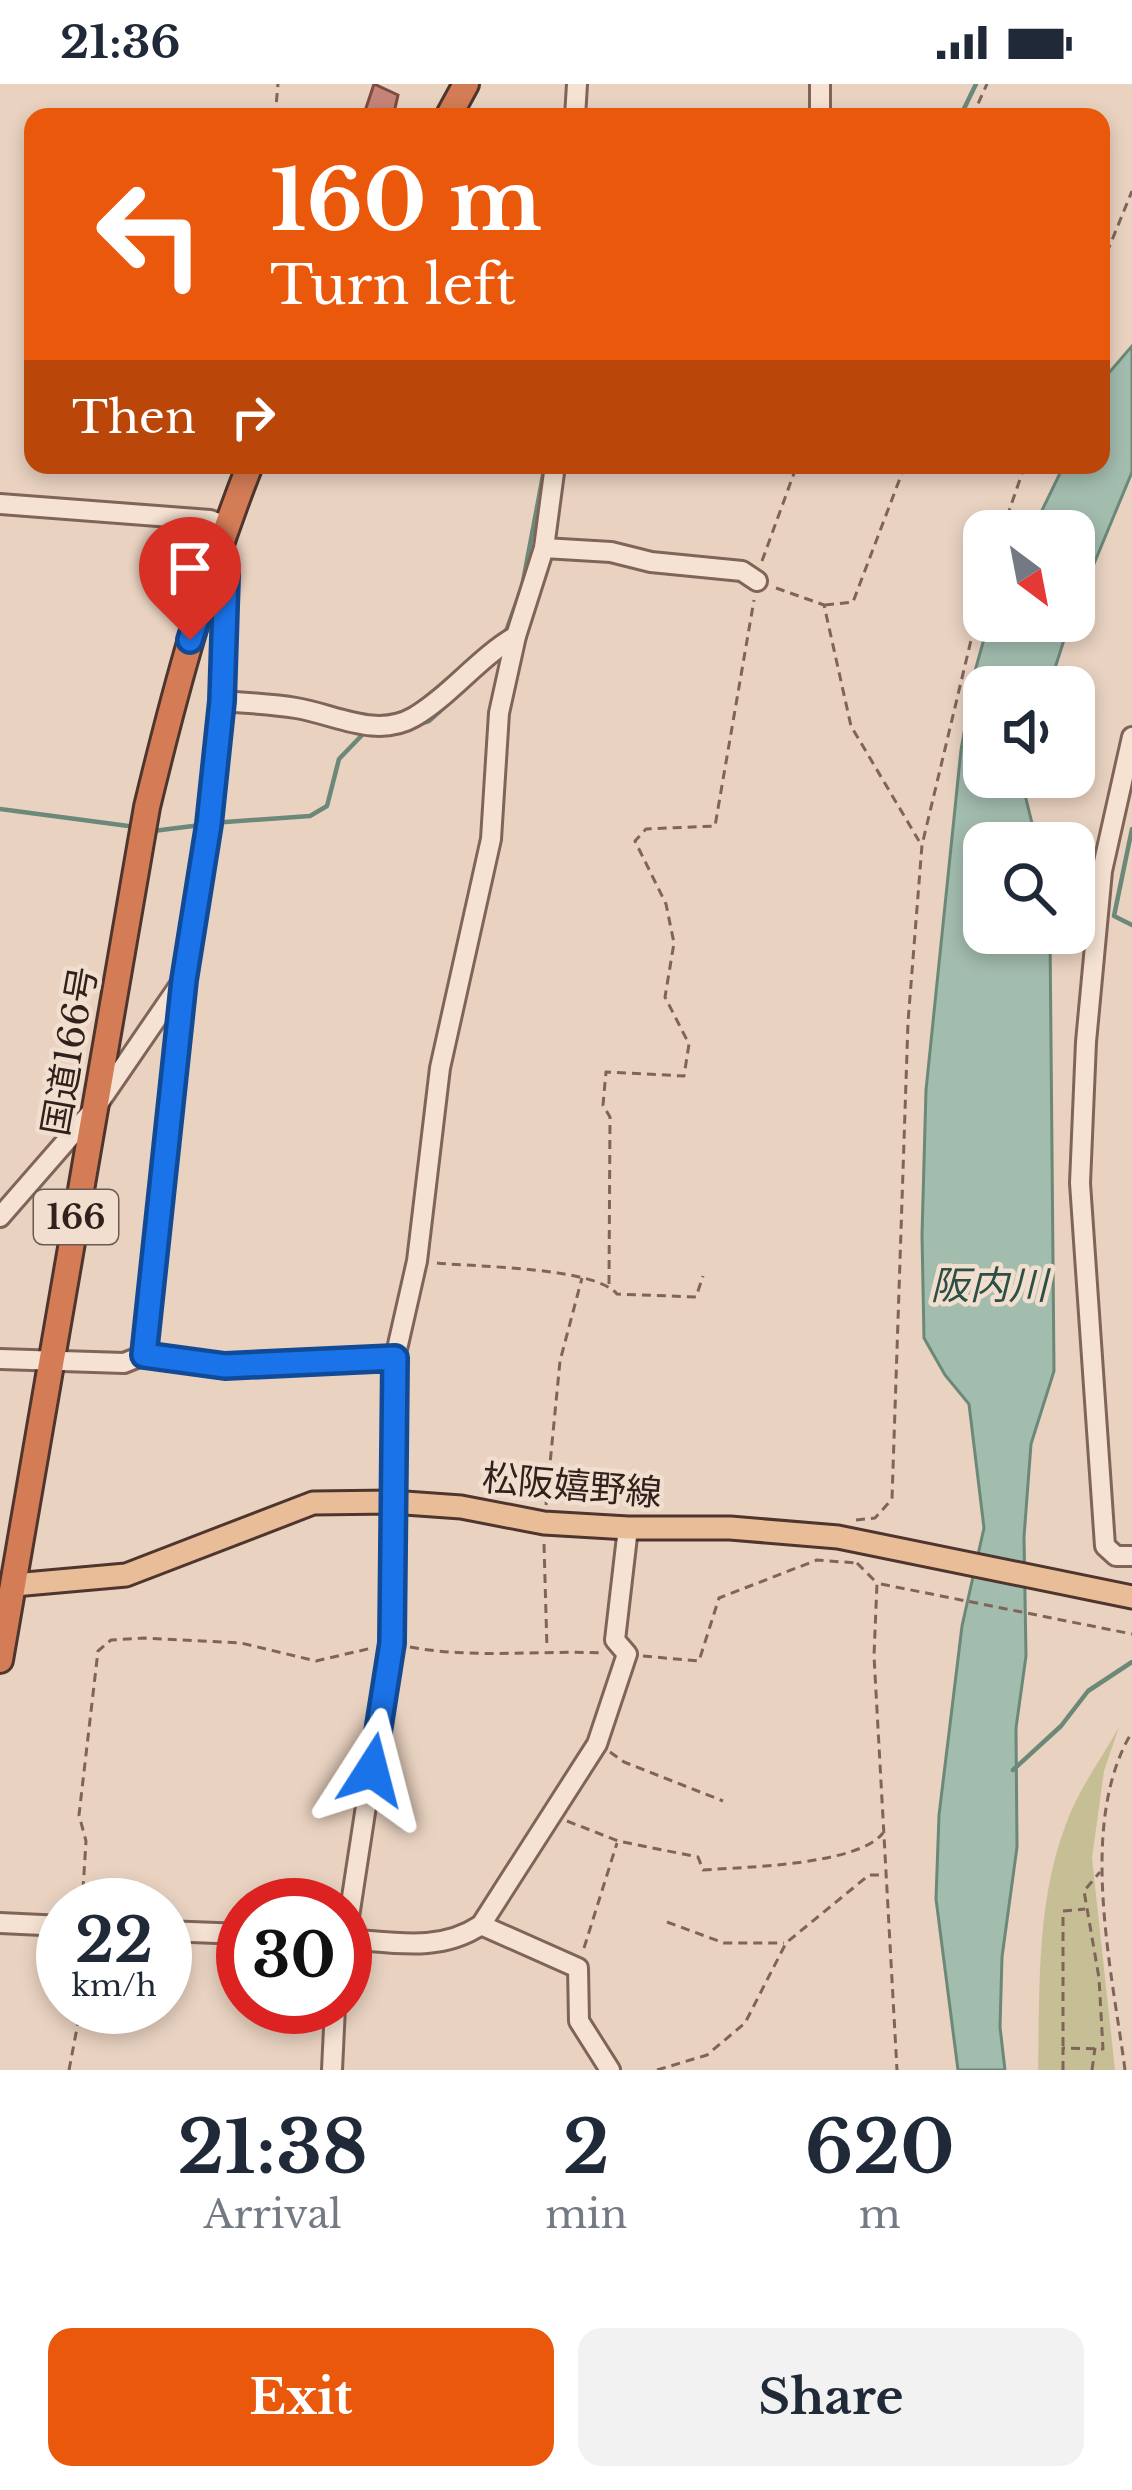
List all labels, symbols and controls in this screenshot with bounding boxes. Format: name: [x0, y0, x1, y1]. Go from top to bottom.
text: 21:36: [60, 14, 181, 70]
text: 160 m: [270, 149, 542, 253]
icon: left: [72, 156, 228, 312]
text: Turn left: [270, 252, 516, 319]
icon: right: [220, 384, 286, 450]
text: Then: [72, 389, 196, 445]
north arrow: [963, 510, 1095, 642]
map controls: [963, 510, 1095, 954]
pin: [139, 517, 241, 640]
icon: arrive: [157, 535, 223, 601]
button: sound: [963, 666, 1095, 798]
button: search: [963, 822, 1095, 954]
street label: 国道166号: [33, 963, 106, 1139]
road number: 166: [34, 1190, 118, 1244]
water label: 阪内川: [930, 1261, 1051, 1310]
street label: 松阪嬉野線: [480, 1455, 664, 1516]
position arrow: [309, 1707, 435, 1833]
speed limit sign: 30: [216, 1878, 372, 2034]
text: 22: [75, 1904, 153, 1978]
text: km/h: [71, 1967, 157, 2004]
text: 21:38: [177, 2103, 368, 2192]
text: 2: [563, 2103, 610, 2192]
text: 620: [805, 2103, 955, 2192]
text: Arrival: [204, 2190, 342, 2239]
text: min: [545, 2190, 627, 2239]
text: m: [859, 2190, 901, 2239]
button: Exit: [48, 2328, 554, 2466]
button: Share: [578, 2328, 1084, 2466]

